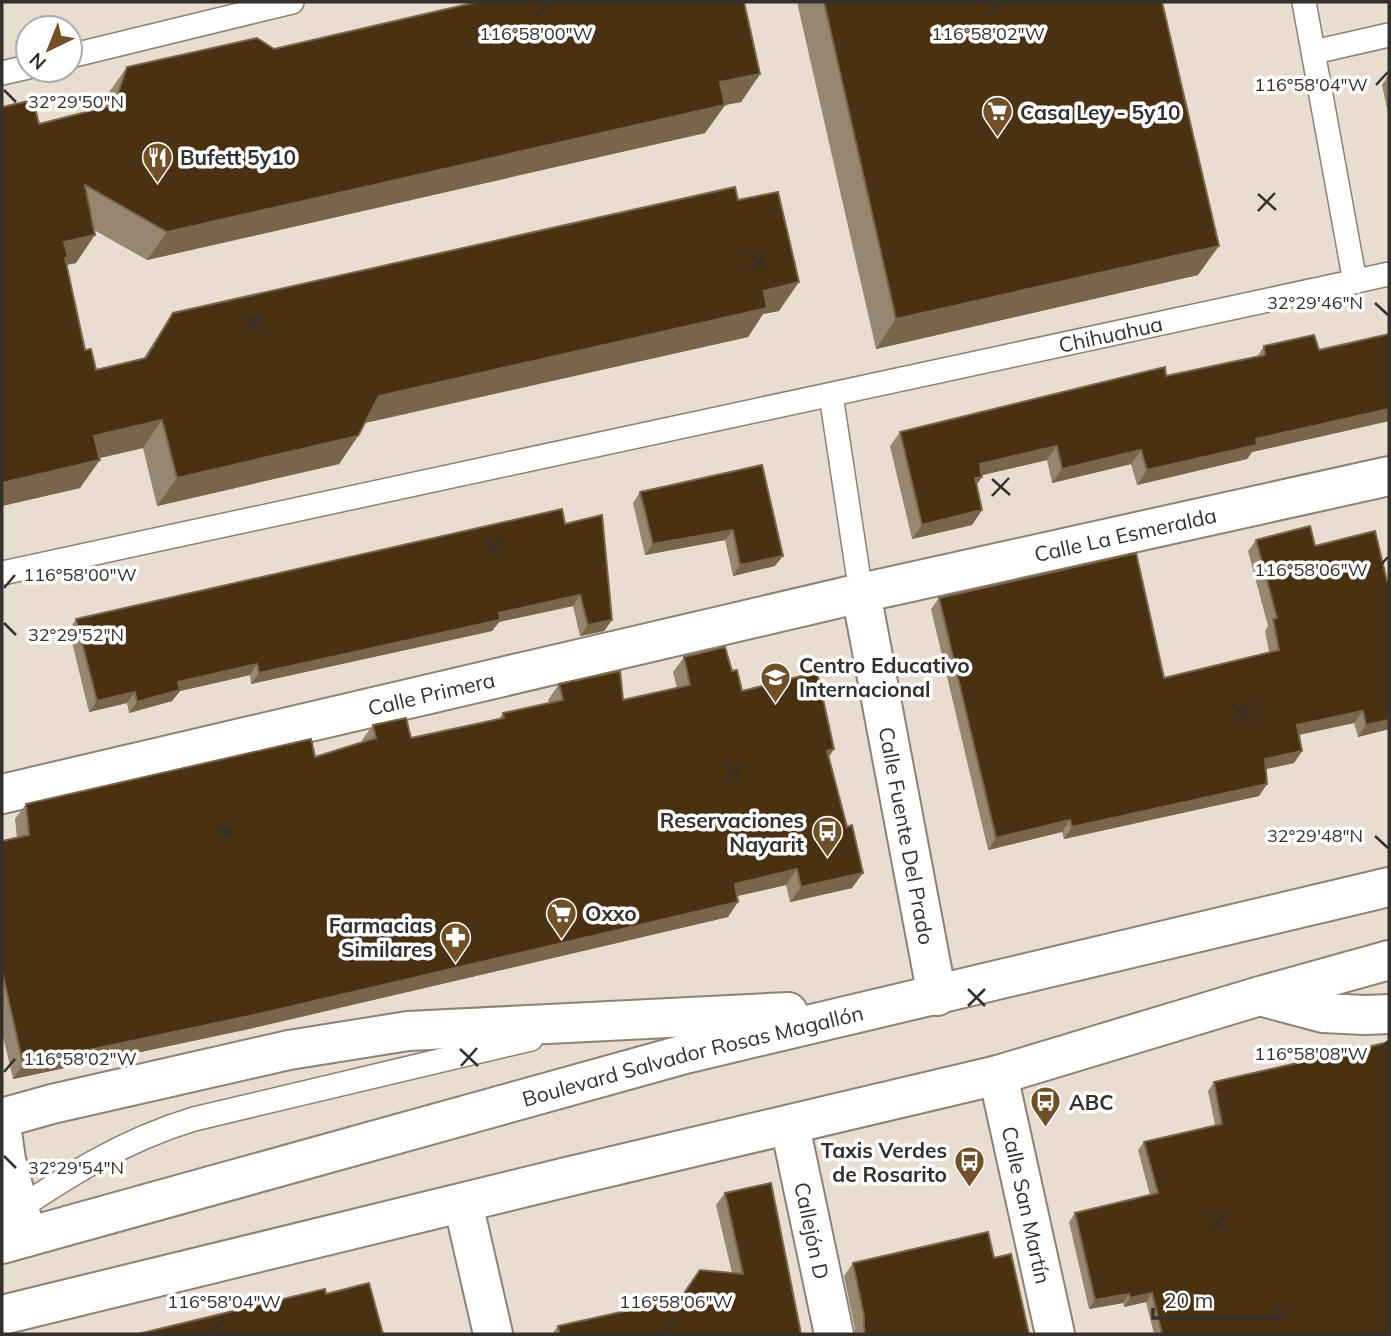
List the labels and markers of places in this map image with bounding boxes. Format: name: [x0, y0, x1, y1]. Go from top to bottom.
supermarket icon: Casa Ley - 5y10: [980, 95, 1014, 139]
place label: Casa Ley - 5y10: [1020, 99, 1181, 125]
restaurant icon: Bufett 5y10: [140, 140, 174, 184]
place label: Bufett 5y10: [180, 144, 296, 170]
place label: Centro Educativo Internacional: [799, 652, 970, 702]
school or university icon: Centro Educativo Internacional: [759, 660, 793, 704]
place label: Reservaciones Nayarit: [660, 807, 804, 857]
bus stop icon: Reservaciones Nayarit: [810, 815, 844, 859]
supermarket icon: Oxxo: [545, 896, 579, 940]
place label: Oxxo: [585, 900, 637, 926]
place label: Farmacias Similares: [329, 912, 433, 962]
pharmacy icon: Farmacias Similares: [439, 920, 473, 964]
bus stop icon: ABC: [1029, 1085, 1063, 1129]
place label: ABC: [1069, 1089, 1114, 1115]
place label: Taxis Verdes de Rosarito: [821, 1137, 947, 1187]
bus stop icon: Taxis Verdes de Rosarito: [953, 1145, 987, 1189]

